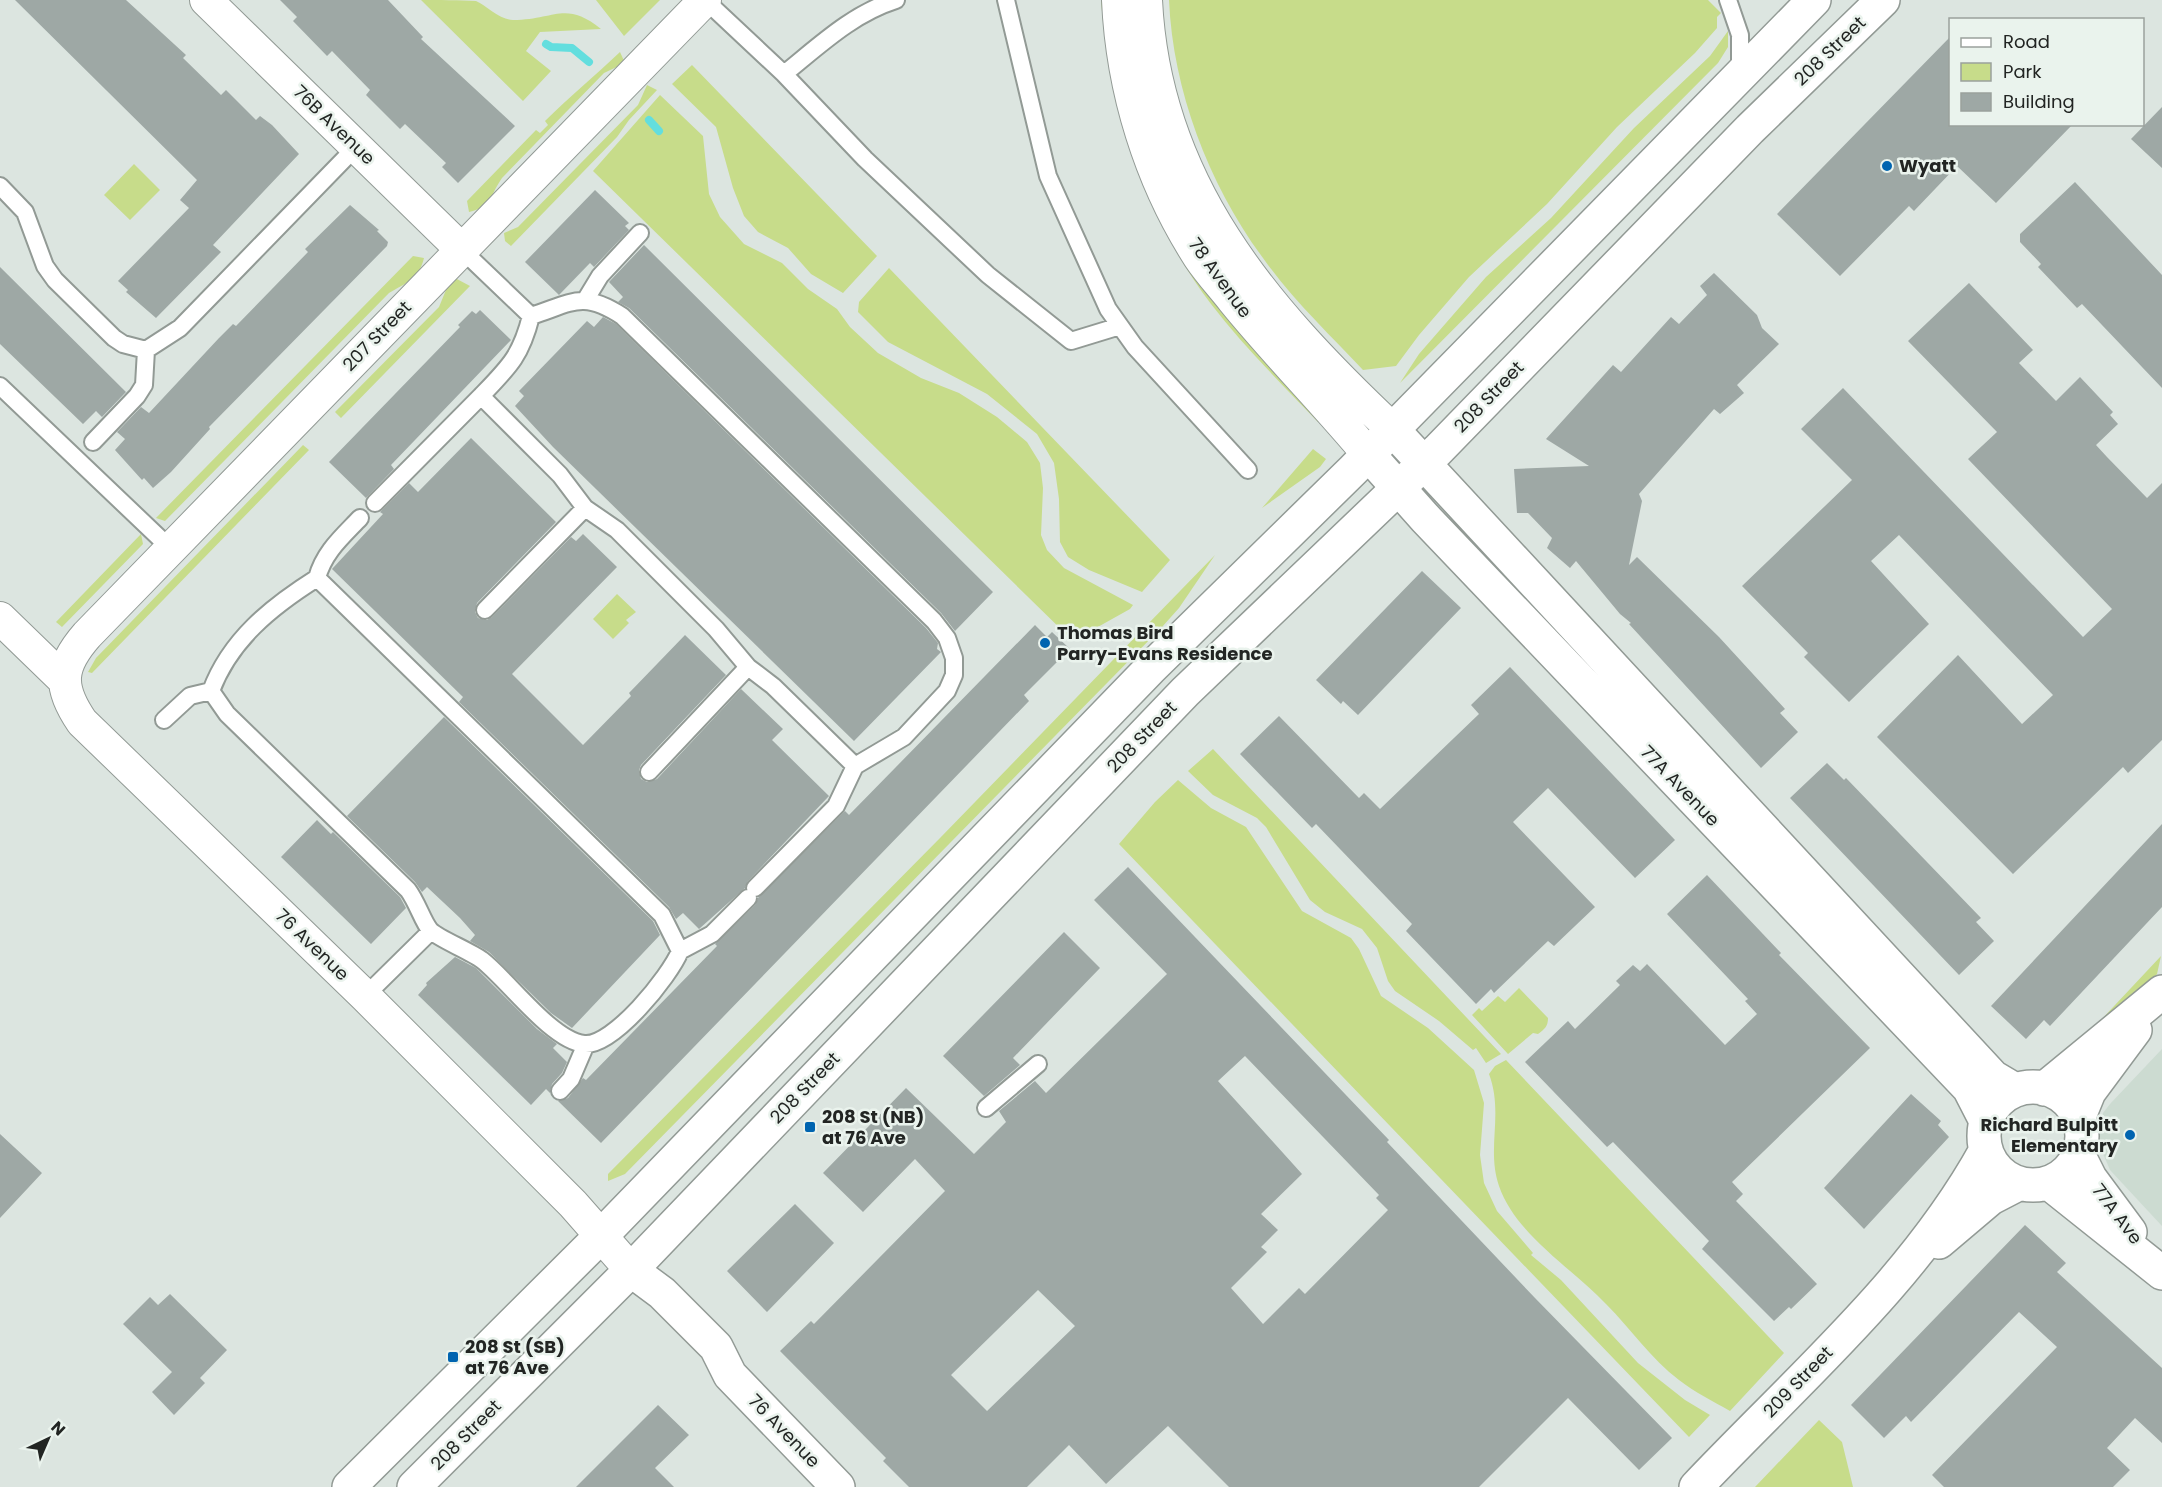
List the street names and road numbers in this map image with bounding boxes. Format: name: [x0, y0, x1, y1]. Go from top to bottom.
street label: 208 Street: [1788, 10, 1871, 91]
street label: 76B Avenue: [288, 79, 381, 170]
street label: 78 Avenue: [1183, 232, 1258, 323]
street label: 207 Street: [337, 295, 417, 376]
street label: 208 Street: [1448, 355, 1529, 438]
street label: 208 Street: [1101, 695, 1182, 778]
street label: 77A Avenue: [1635, 739, 1726, 832]
street label: 76 Avenue: [270, 903, 355, 986]
street label: 208 Street: [764, 1046, 845, 1129]
street label: 77A Ave: [2086, 1178, 2148, 1249]
street label: 209 Street: [1757, 1340, 1838, 1423]
street label: 76 Avenue: [743, 1388, 826, 1473]
street label: 208 Street: [425, 1394, 506, 1475]

